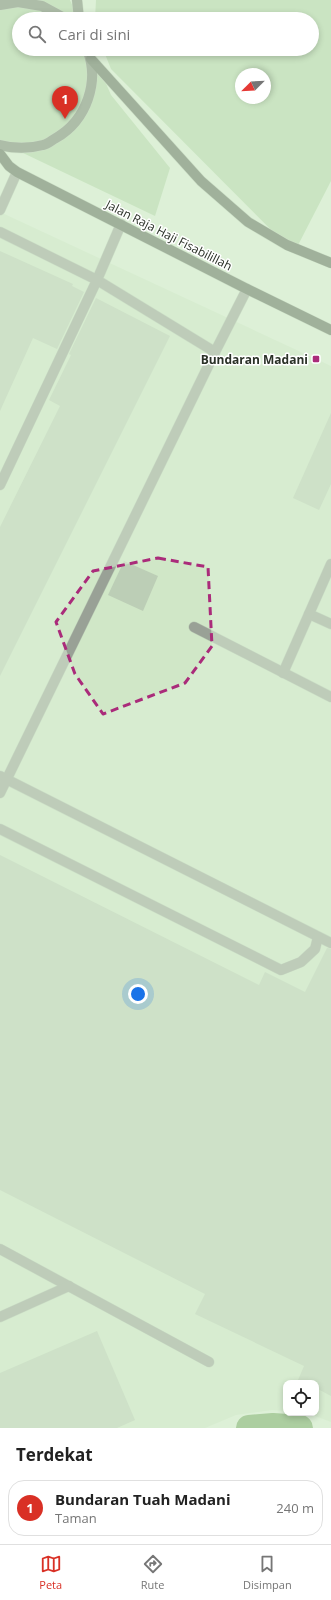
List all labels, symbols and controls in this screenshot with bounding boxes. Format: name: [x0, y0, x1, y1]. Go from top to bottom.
search box: [12, 12, 319, 56]
icon: search: [26, 23, 48, 45]
text: Cari di sini: [58, 24, 130, 44]
north arrow: [235, 68, 271, 104]
pin: 1: [52, 86, 78, 119]
street label: Jalan Raja Haji Fisabilillah: [102, 195, 235, 274]
place label: Bundaran Madani: [201, 351, 308, 368]
marker: Bundaran Madani: [311, 354, 321, 364]
your location: [128, 984, 148, 1004]
map controls: [283, 1380, 319, 1416]
button: locate: [283, 1380, 319, 1416]
text: Terdekat: [16, 1443, 93, 1466]
text: Bundaran Tuah Madani: [55, 1489, 231, 1509]
text: 1: [26, 1499, 34, 1517]
text: 240 m: [276, 1499, 314, 1517]
text: Taman: [55, 1509, 97, 1527]
tab: Peta: [39, 1553, 62, 1592]
tab: Rute: [141, 1553, 164, 1592]
tab: Disimpan: [243, 1553, 292, 1592]

